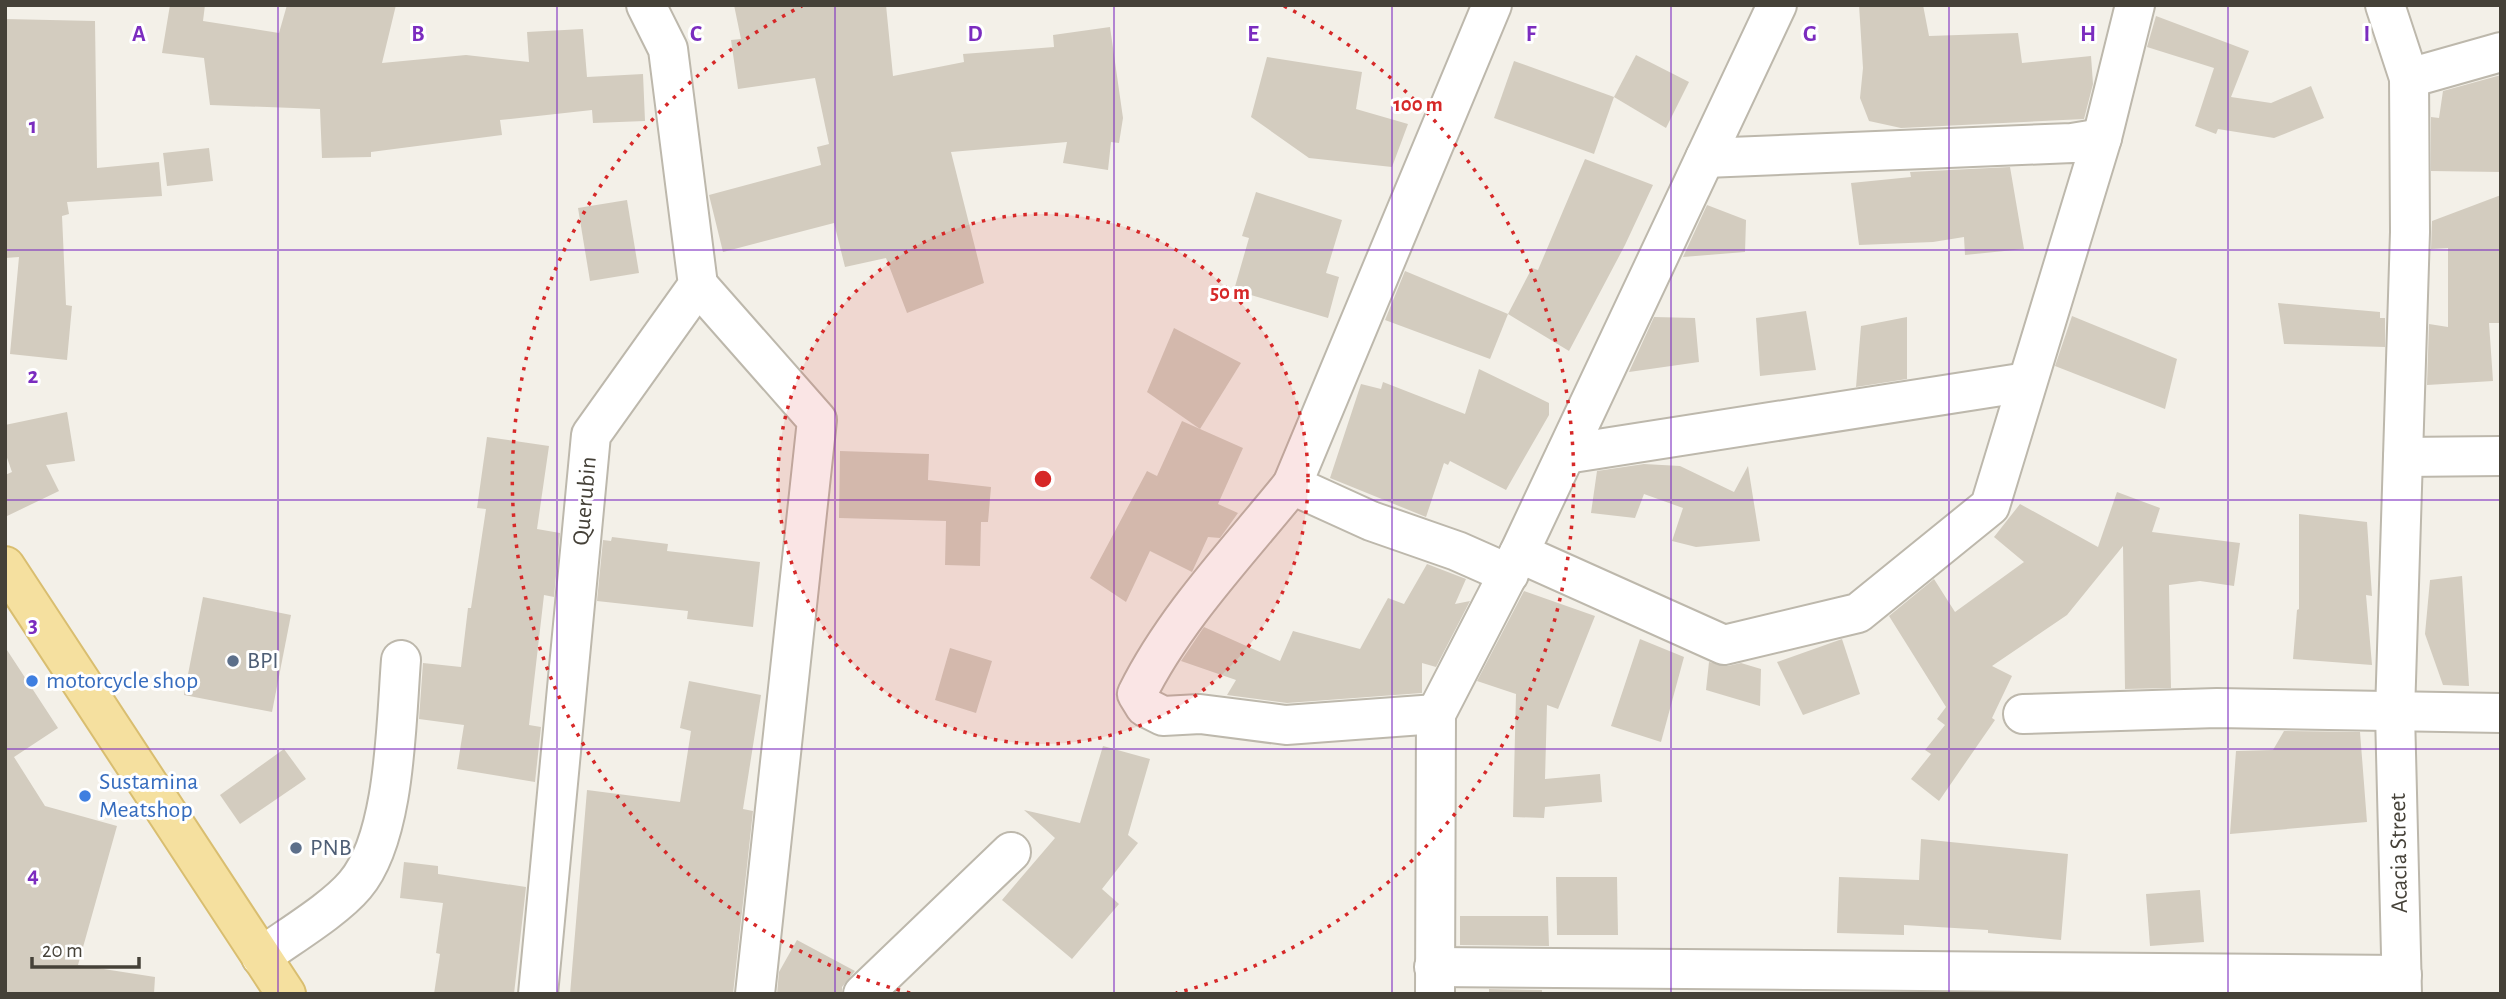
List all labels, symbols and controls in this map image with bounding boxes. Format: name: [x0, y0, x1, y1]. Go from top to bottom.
text: A: [132, 23, 146, 46]
text: B: [411, 23, 425, 46]
text: C: [690, 23, 702, 46]
text: D: [967, 23, 983, 46]
text: E: [1247, 23, 1259, 46]
text: F: [1526, 23, 1537, 46]
text: G: [1803, 23, 1817, 46]
text: H: [2080, 23, 2096, 46]
text: I: [2364, 23, 2370, 46]
text: 100 m: [1393, 94, 1443, 115]
text: 1: [29, 115, 37, 138]
text: 50 m: [1210, 282, 1250, 303]
text: 2: [28, 365, 39, 388]
street label: Querubin: [569, 456, 601, 546]
centre of rings: [1031, 467, 1055, 491]
text: 3: [28, 614, 38, 637]
place label: BPI: [247, 649, 279, 673]
marker: BPI: [225, 653, 241, 669]
place label: motorcycle shop: [46, 669, 198, 693]
marker: motorcycle shop: [24, 673, 40, 689]
place label: Sustamina Meatshop: [99, 770, 198, 822]
marker: Sustamina Meatshop: [77, 788, 93, 804]
street label: Acacia Street: [2386, 792, 2412, 913]
place label: PNB: [310, 836, 352, 860]
marker: PNB: [288, 840, 304, 856]
text: 4: [27, 864, 39, 887]
scale bar: [32, 926, 138, 970]
text: 20 m: [42, 940, 83, 961]

